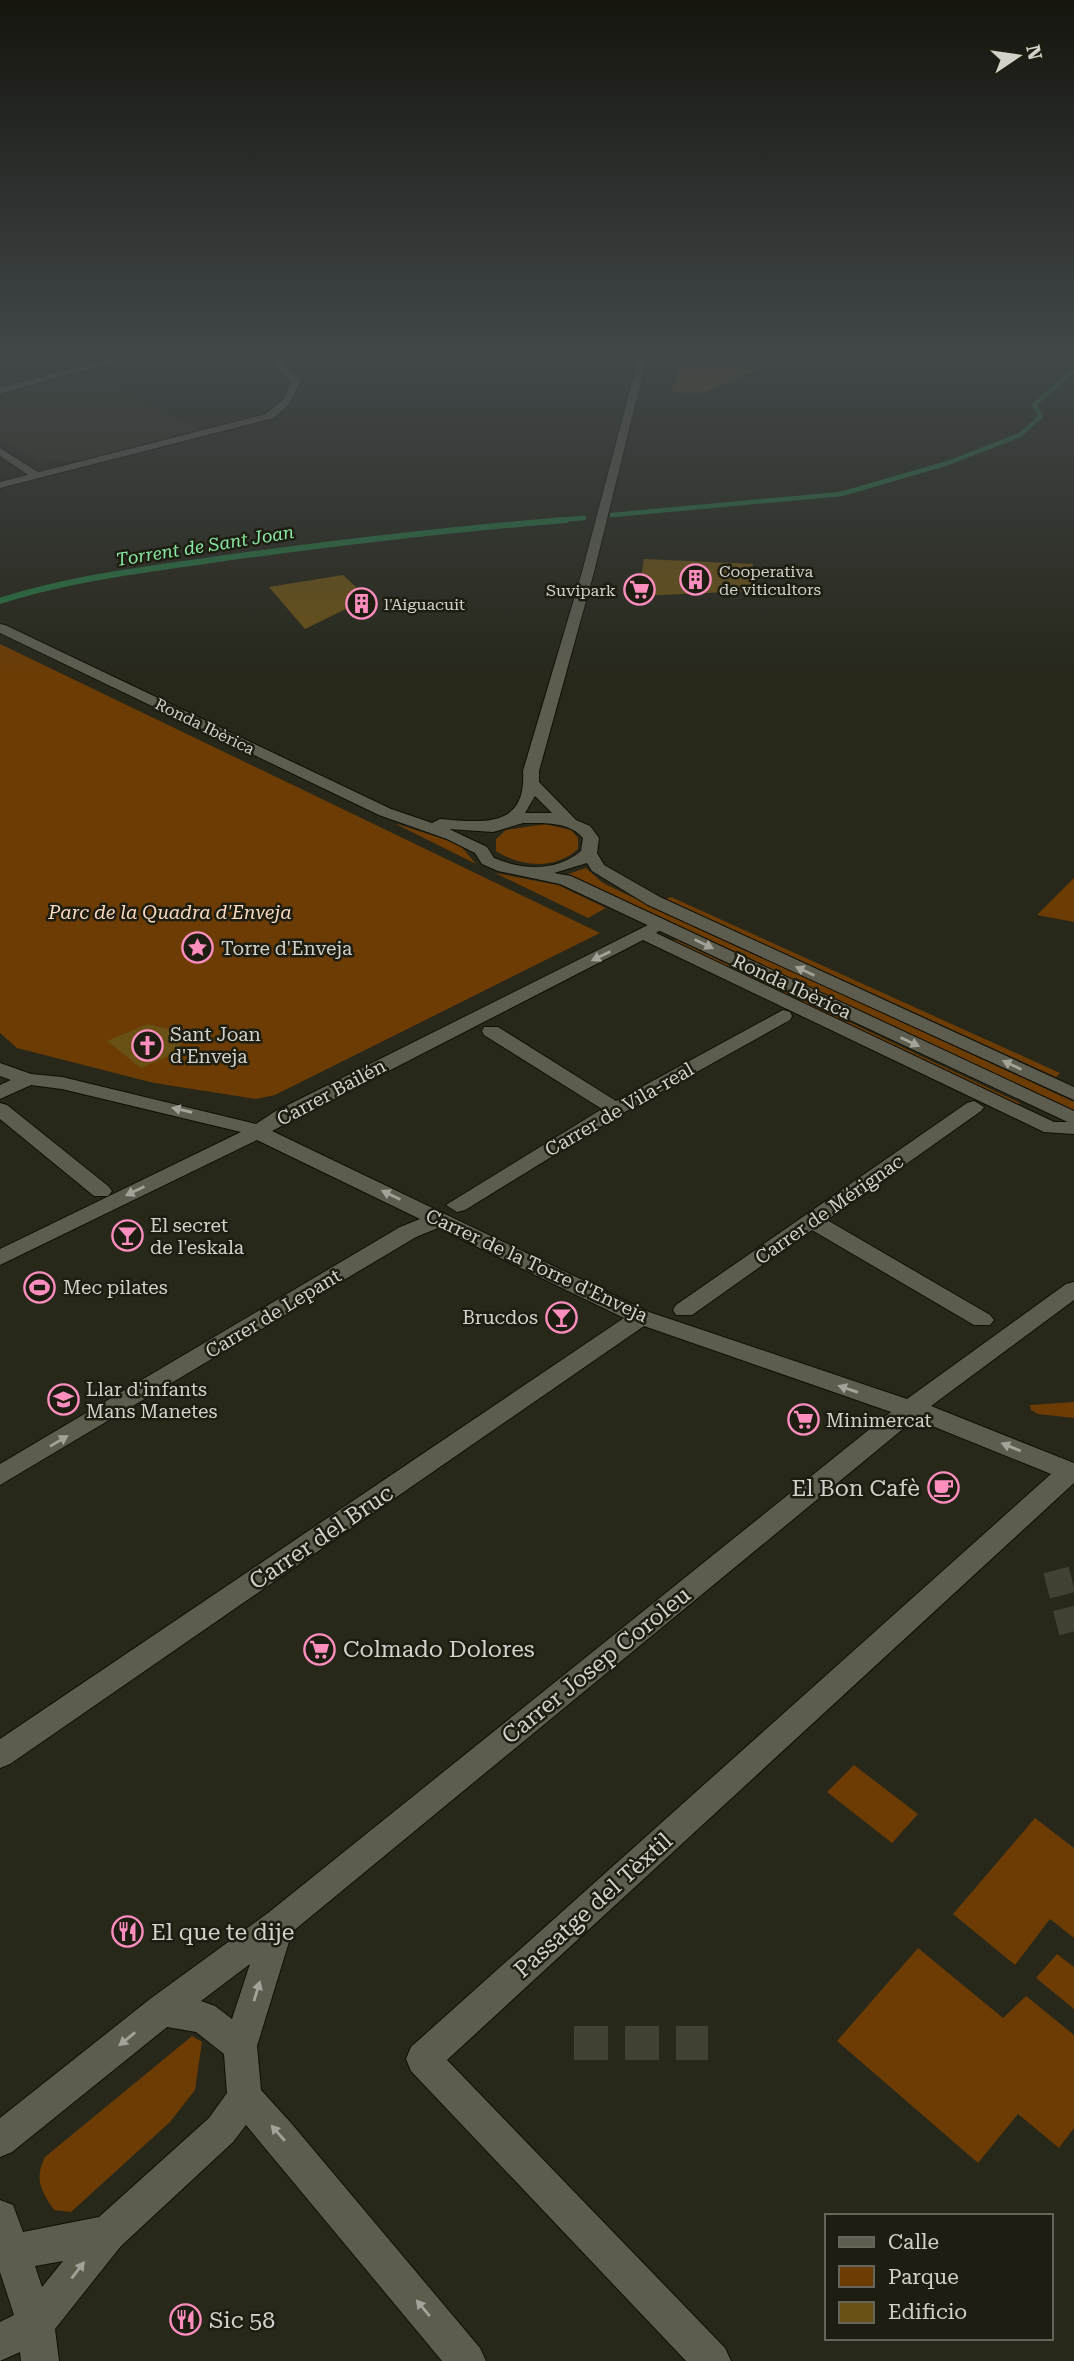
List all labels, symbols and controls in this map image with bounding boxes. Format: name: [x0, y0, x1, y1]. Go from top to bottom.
north arrow: [983, 21, 1053, 91]
text: N: [1021, 43, 1047, 62]
water label: Torrent de Sant Joan: [114, 521, 295, 570]
place label: Cooperativa de viticultors: [719, 562, 822, 599]
building icon: Cooperativa de viticultors: [679, 563, 713, 597]
supermarket icon: Suvipark: [622, 573, 656, 607]
place label: Suvipark: [546, 581, 616, 600]
building icon: l'Aiguacuit: [344, 587, 378, 621]
place label: l'Aiguacuit: [384, 595, 465, 614]
street label: Ronda Ibèrica: [152, 694, 258, 759]
park label: Parc de la Quadra d'Enveja: [47, 901, 292, 924]
place icon: Torre d'Enveja: [181, 931, 215, 965]
place label: Torre d'Enveja: [221, 937, 353, 960]
one-way arrow: [694, 938, 714, 950]
street label: Ronda Ibèrica: [729, 949, 856, 1024]
one-way arrow: [590, 950, 610, 962]
one-way arrow: [795, 965, 815, 977]
place label: Sant Joan d'Enveja: [170, 1023, 261, 1068]
church icon: Sant Joan d'Enveja: [130, 1028, 164, 1062]
one-way arrow: [900, 1036, 920, 1047]
street label: Carrer Bailén: [273, 1054, 390, 1131]
street label: Carrer de Vila-real: [541, 1057, 698, 1161]
one-way arrow: [1002, 1059, 1022, 1071]
one-way arrow: [170, 1104, 192, 1115]
street label: Carrer de Mérignac: [751, 1150, 908, 1269]
one-way arrow: [125, 1185, 145, 1196]
one-way arrow: [381, 1190, 401, 1201]
street label: Carrer de la Torre d'Enveja: [422, 1204, 652, 1327]
place label: El secret de l'eskala: [150, 1214, 245, 1259]
bar icon: El secret de l'eskala: [110, 1219, 144, 1253]
street label: Carrer de Lepant: [201, 1264, 345, 1363]
sports icon: Mec pilates: [23, 1270, 57, 1304]
place label: Mec pilates: [63, 1276, 168, 1299]
bar icon: Brucdos: [544, 1300, 578, 1334]
place label: Brucdos: [462, 1306, 538, 1329]
place label: Llar d'infants Mans Manetes: [86, 1378, 218, 1423]
school or university icon: Llar d'infants Mans Manetes: [46, 1383, 80, 1417]
one-way arrow: [837, 1383, 858, 1394]
supermarket icon: Minimercat: [786, 1403, 820, 1437]
place label: Minimercat: [826, 1409, 932, 1432]
one-way arrow: [49, 1434, 68, 1447]
one-way arrow: [1000, 1442, 1021, 1453]
cafe icon: El Bon Cafè: [926, 1471, 960, 1505]
place label: El Bon Cafè: [792, 1475, 920, 1502]
street label: Carrer del Bruc: [244, 1479, 398, 1595]
street label: Carrer Josep Coroleu: [497, 1581, 696, 1750]
supermarket icon: Colmado Dolores: [303, 1632, 337, 1666]
place label: Colmado Dolores: [343, 1636, 535, 1663]
street label: Passatge del Tèxtil: [509, 1827, 678, 1983]
restaurant icon: El que te dije: [111, 1915, 145, 1949]
place label: El que te dije: [151, 1919, 294, 1946]
one-way arrow: [253, 1980, 263, 2001]
one-way arrow: [118, 2031, 136, 2045]
one-way arrow: [271, 2125, 286, 2142]
legend: [825, 2214, 1053, 2340]
text: Calle: [888, 2230, 939, 2254]
one-way arrow: [70, 2262, 85, 2279]
text: Parque: [888, 2265, 959, 2289]
one-way arrow: [416, 2300, 431, 2317]
text: Edificio: [888, 2300, 967, 2324]
restaurant icon: Sic 58: [169, 2303, 203, 2337]
place label: Sic 58: [209, 2307, 275, 2334]

